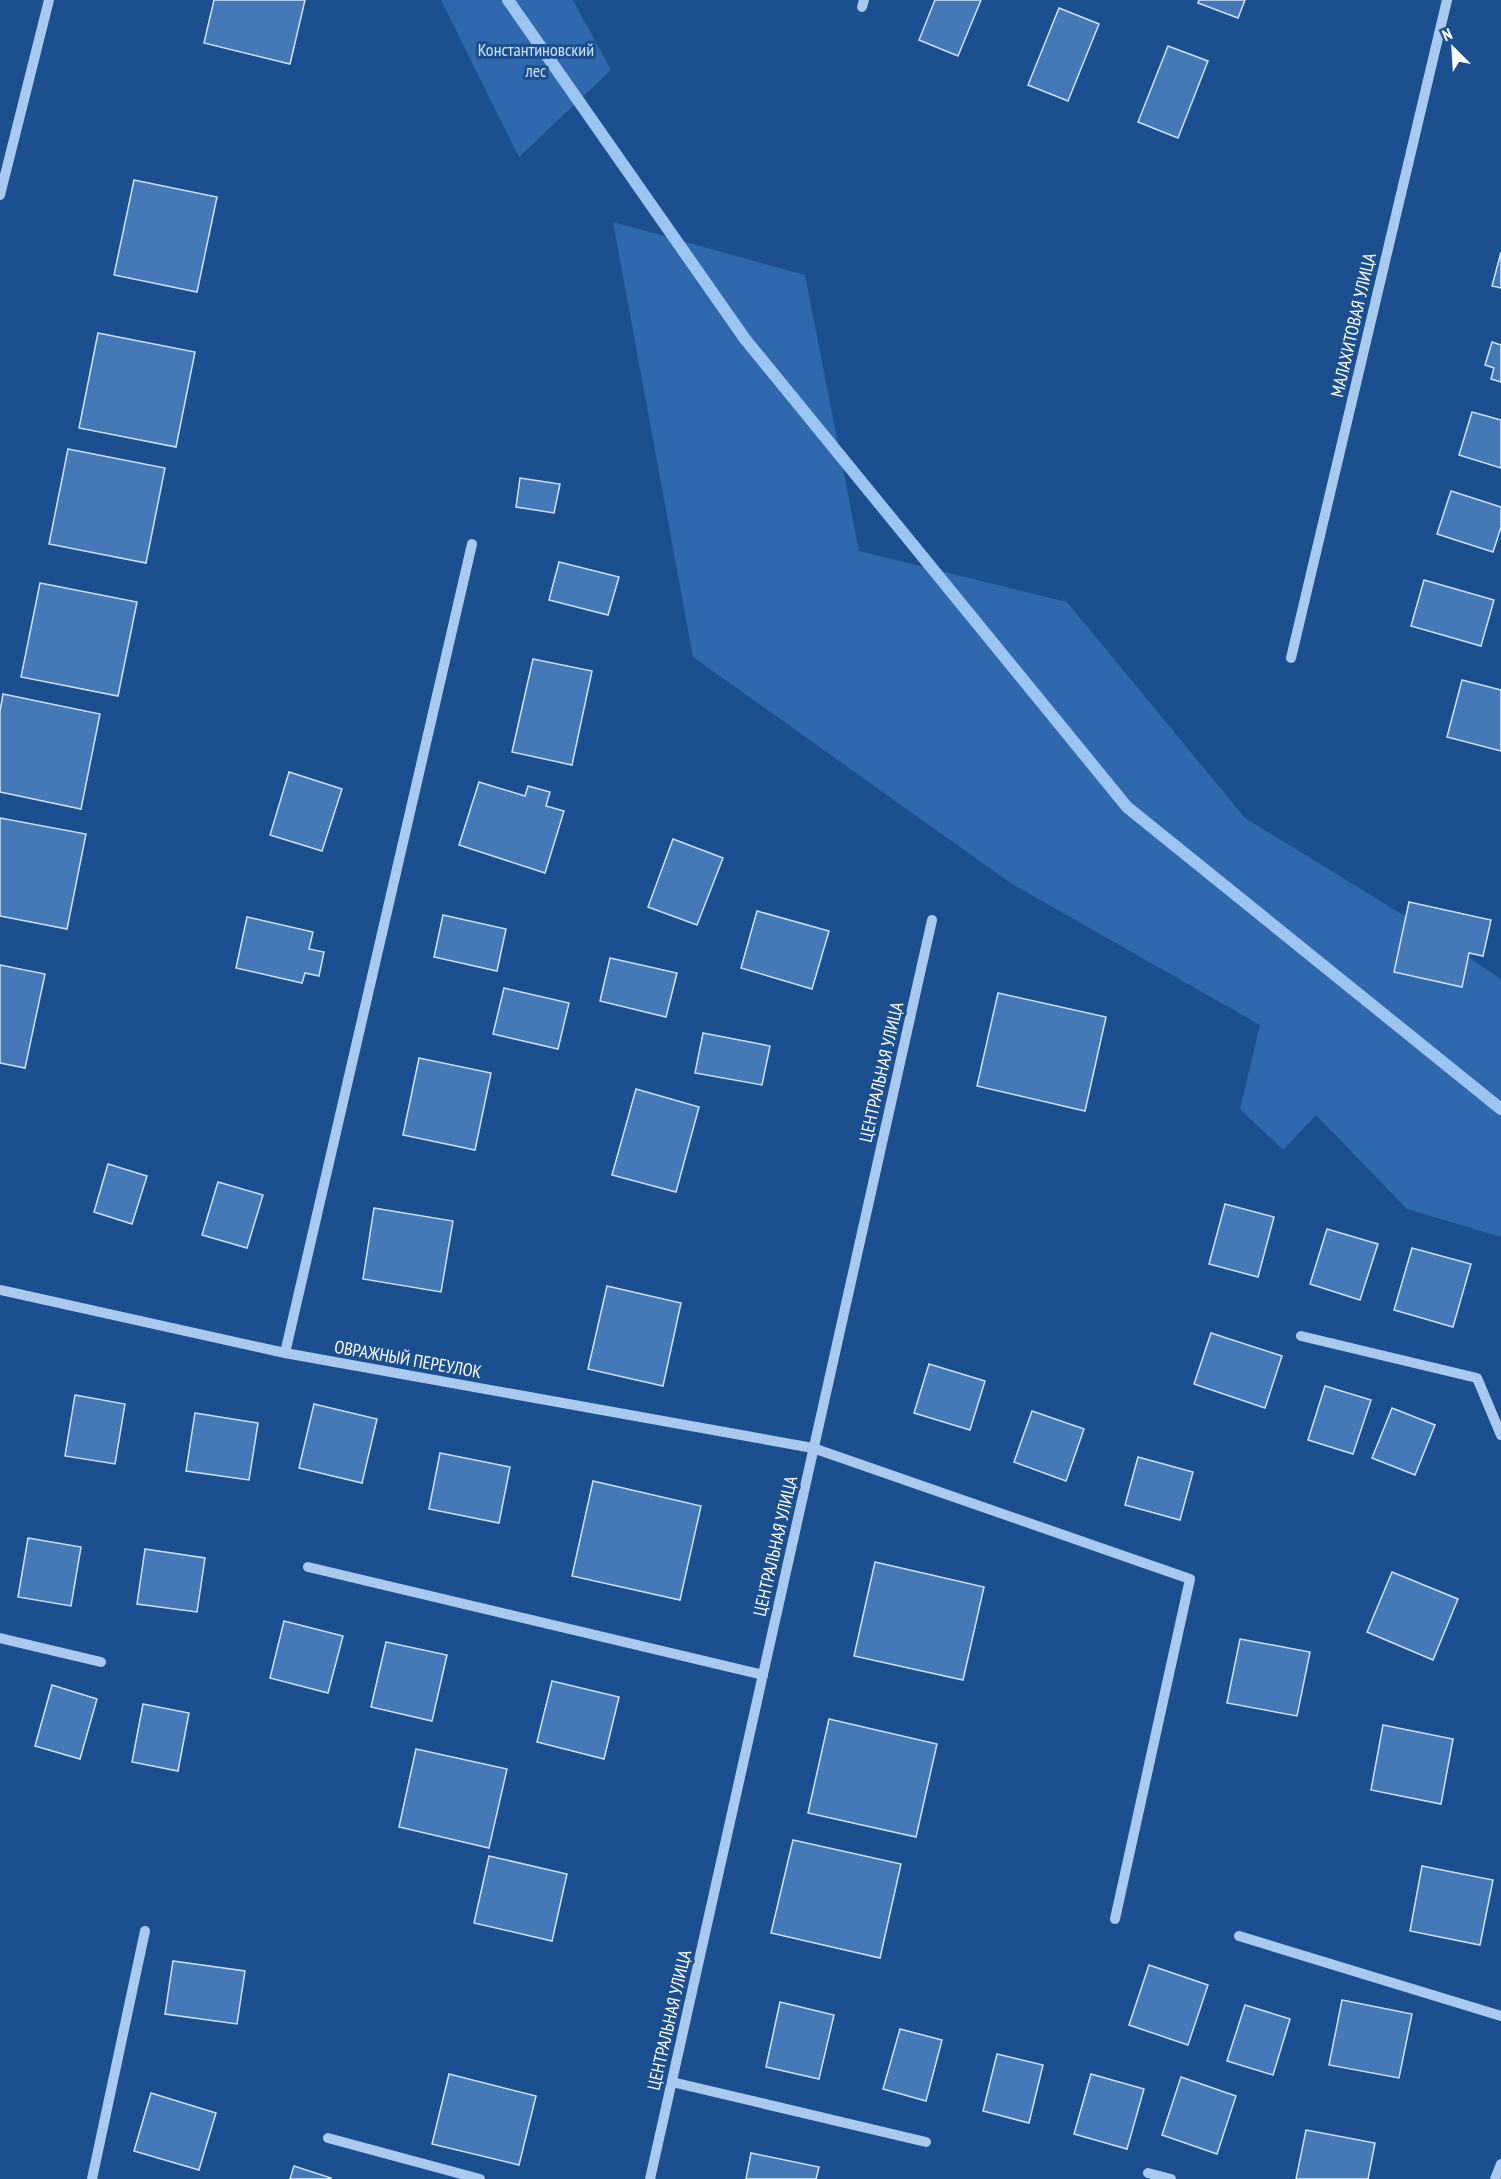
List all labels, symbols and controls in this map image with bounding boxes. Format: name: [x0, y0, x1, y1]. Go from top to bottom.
north arrow: [1423, 18, 1483, 78]
text: N: [1439, 23, 1455, 45]
park label: Константиновский лес: [478, 38, 594, 82]
street label: МАЛАХИТОВАЯ УЛИЦА: [1325, 250, 1381, 399]
street label: ЦЕНТРАЛЬНАЯ УЛИЦА: [854, 999, 908, 1144]
street label: ОВРАЖНЫЙ ПЕРЕУЛОК: [333, 1335, 483, 1383]
street label: ЦЕНТРАЛЬНАЯ УЛИЦА: [748, 1473, 802, 1618]
street label: ЦЕНТРАЛЬНАЯ УЛИЦА: [642, 1947, 696, 2092]

